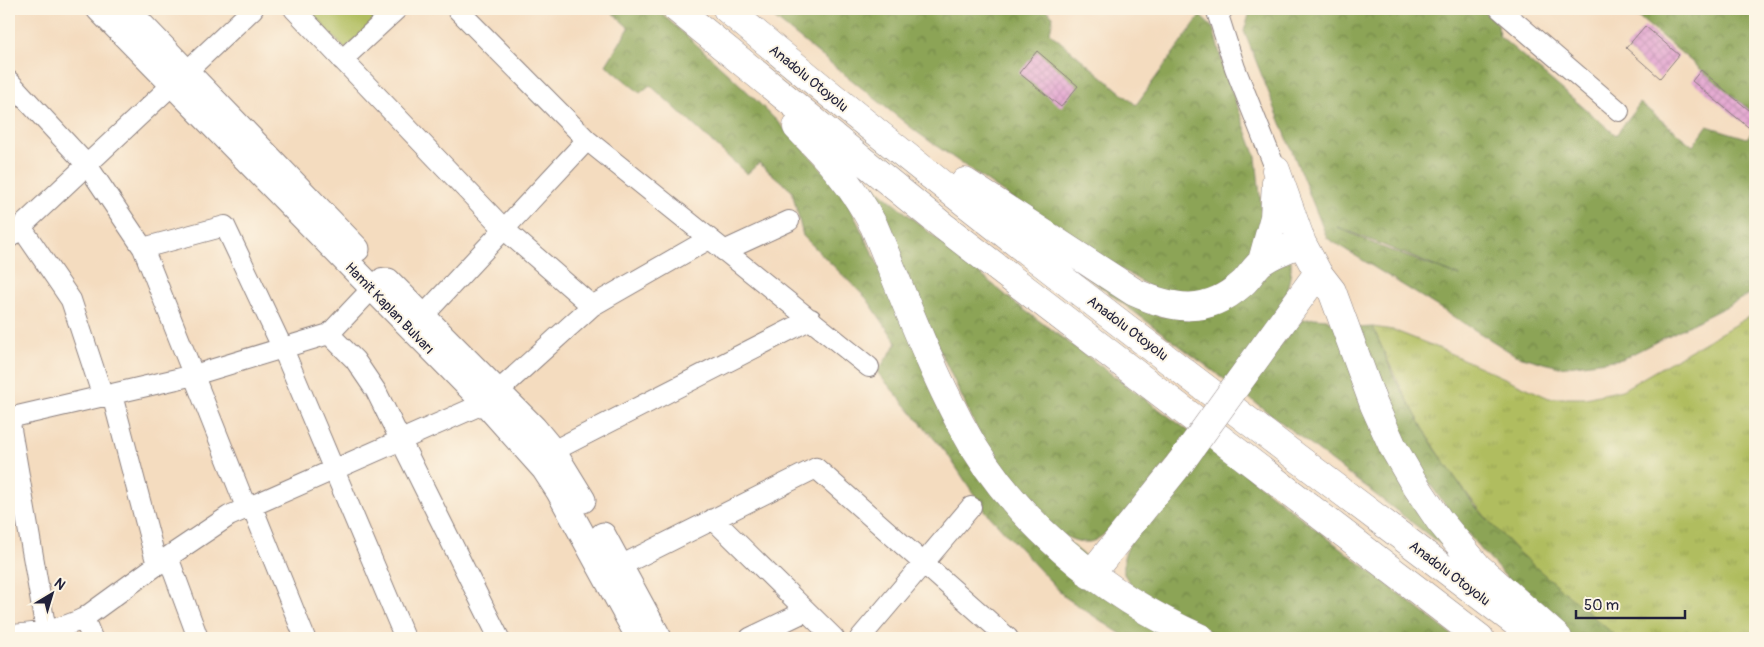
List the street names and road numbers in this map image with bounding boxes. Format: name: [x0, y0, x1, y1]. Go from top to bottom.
street label: Anadolu Otoyolu: [766, 41, 852, 116]
street label: Hamit Kaplan Bulvarı: [342, 259, 438, 358]
street label: Anadolu Otoyolu: [1084, 292, 1172, 364]
street label: Anadolu Otoyolu: [1406, 537, 1494, 609]

